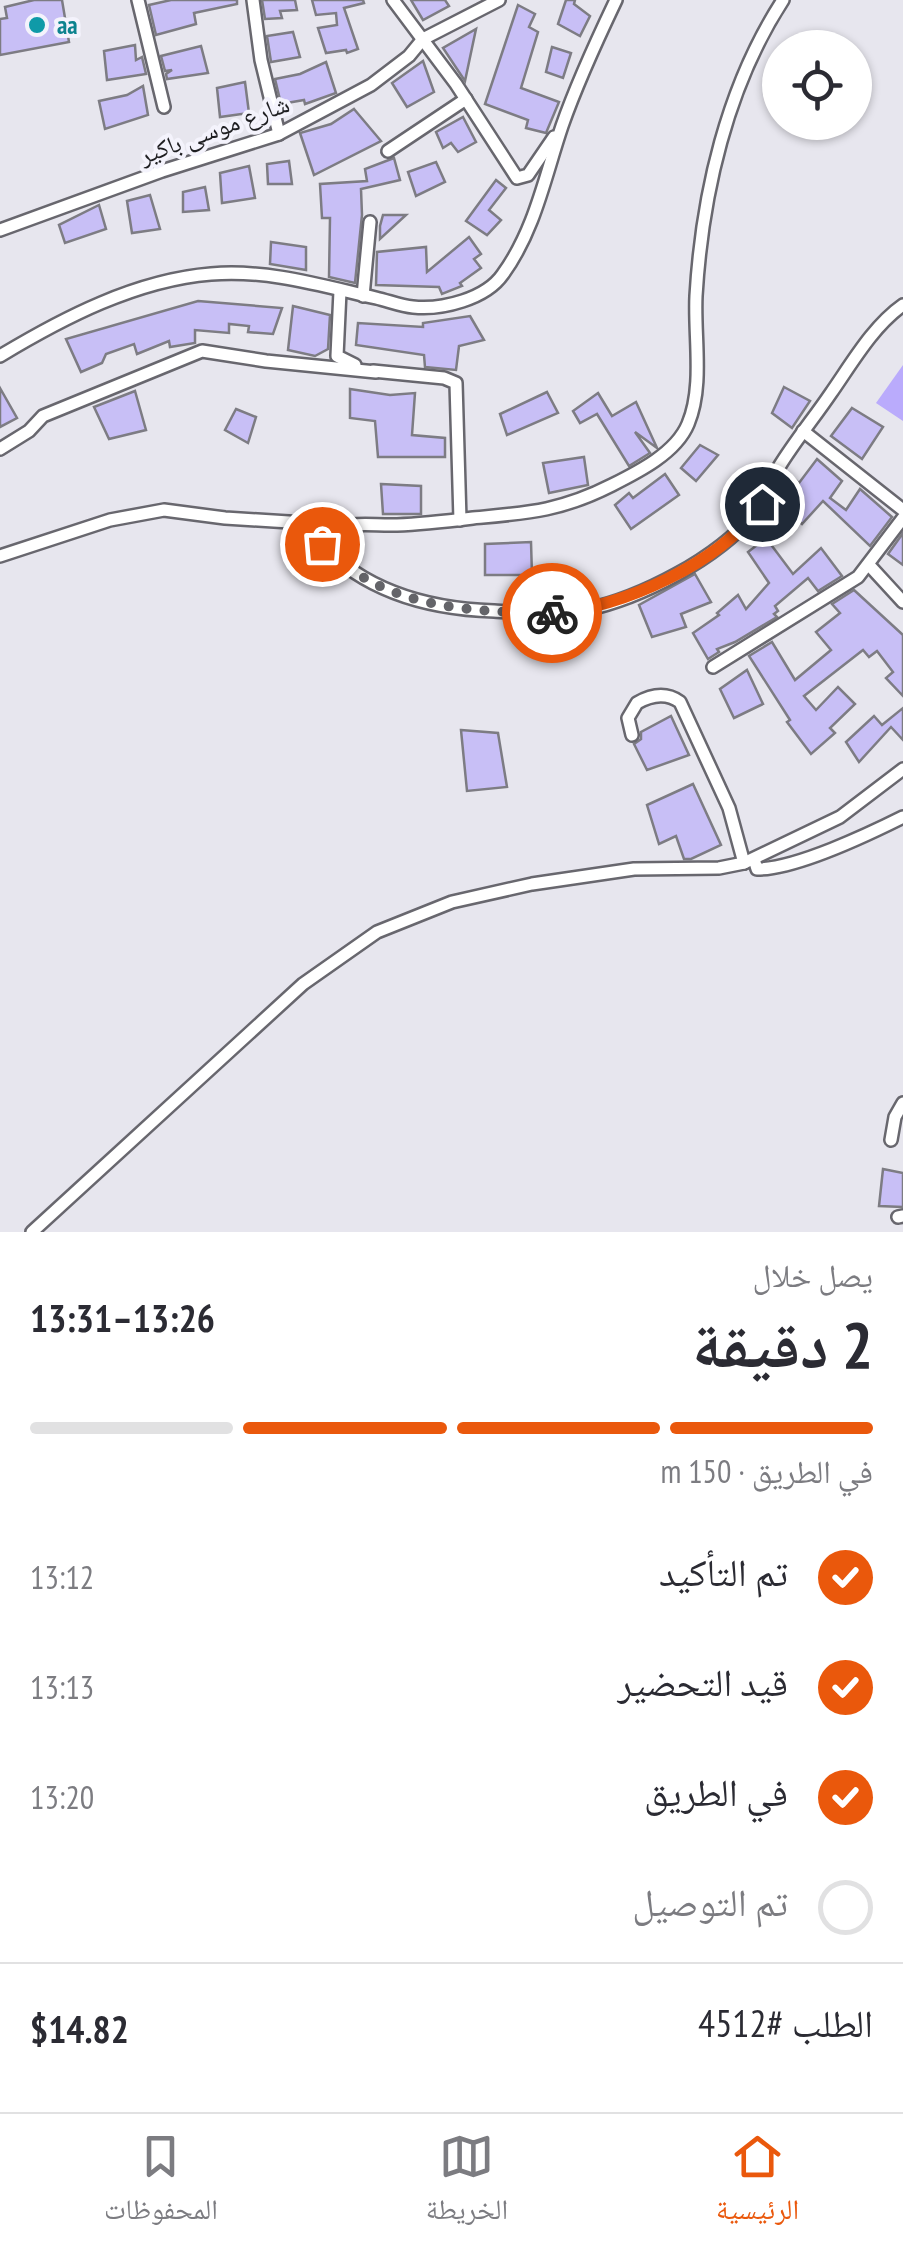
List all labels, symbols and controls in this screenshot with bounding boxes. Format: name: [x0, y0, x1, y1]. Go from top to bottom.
place label: aa: [57, 9, 78, 41]
marker: aa: [26, 14, 48, 36]
map controls: [762, 30, 872, 140]
button: locate: [762, 30, 872, 140]
street label: شارع موسى باكير: [134, 87, 293, 171]
pin: [720, 462, 805, 547]
icon: home: [735, 477, 790, 532]
pin: [280, 502, 365, 587]
icon: bag: [295, 517, 350, 572]
courier: [502, 563, 602, 663]
icon: bike: [525, 586, 580, 641]
text: يصل خلال: [753, 1254, 873, 1296]
text: 13:26–13:31: [30, 1293, 215, 1342]
text: 2 دقيقة: [692, 1302, 873, 1386]
text: في الطريق · 150 m: [661, 1450, 873, 1492]
text: تم التأكيد: [659, 1547, 788, 1596]
icon: check: [818, 1550, 873, 1605]
text: 13:12: [30, 1556, 94, 1598]
text: قيد التحضير: [618, 1657, 788, 1706]
icon: check: [818, 1660, 873, 1715]
text: 13:13: [30, 1666, 94, 1708]
text: في الطريق: [644, 1767, 788, 1816]
icon: check: [818, 1770, 873, 1825]
text: 13:20: [30, 1776, 94, 1818]
text: تم التوصيل: [632, 1877, 788, 1926]
text: الطلب #4512: [698, 1998, 873, 2047]
text: $14.82: [30, 2004, 129, 2053]
tab: المحفوظات: [104, 2129, 218, 2237]
tab: الخريطة: [426, 2129, 508, 2237]
tab: الرئيسية: [716, 2129, 799, 2237]

